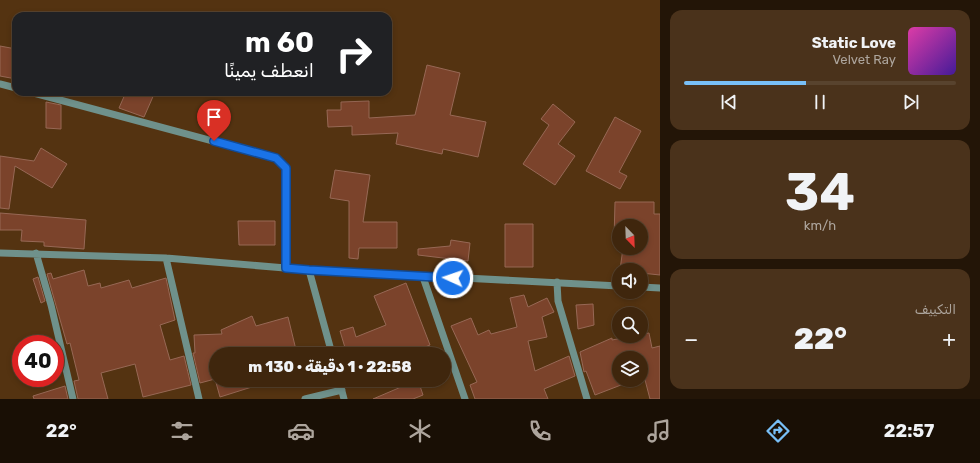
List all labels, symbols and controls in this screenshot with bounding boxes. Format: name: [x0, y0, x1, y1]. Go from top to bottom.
text: 60 m: [245, 26, 314, 59]
icon: right: [328, 28, 380, 80]
text: Static Love: [812, 34, 896, 52]
text: Velvet Ray: [833, 52, 896, 67]
text: انعطف يمينًا: [224, 60, 314, 82]
icon: previous: [718, 91, 740, 113]
icon: pause: [809, 91, 831, 113]
icon: next: [900, 91, 922, 113]
pin: [197, 100, 231, 141]
icon: arrive: [203, 106, 225, 128]
text: 34: [785, 161, 855, 223]
text: km/h: [804, 218, 836, 233]
north arrow: [612, 219, 648, 255]
map controls: [612, 219, 648, 387]
position arrow: [432, 257, 474, 299]
button: sound: [612, 263, 648, 299]
text: التكييف: [915, 302, 956, 317]
button: search: [612, 307, 648, 343]
text: 22°: [794, 321, 847, 357]
text: −: [684, 326, 698, 353]
text: +: [942, 326, 956, 353]
speed limit sign: 40: [12, 335, 64, 387]
button: layers: [612, 351, 648, 387]
text: 22:58 · 1 دقيقة · 130 m: [248, 358, 412, 376]
icon: filters: [168, 417, 196, 445]
icon: car: [287, 417, 315, 445]
icon: climate: [406, 417, 434, 445]
icon: phone: [526, 417, 554, 445]
icon: music: [645, 417, 673, 445]
icon: directions: [764, 417, 792, 445]
text: 22°: [46, 420, 77, 442]
text: 22:57: [884, 420, 934, 442]

